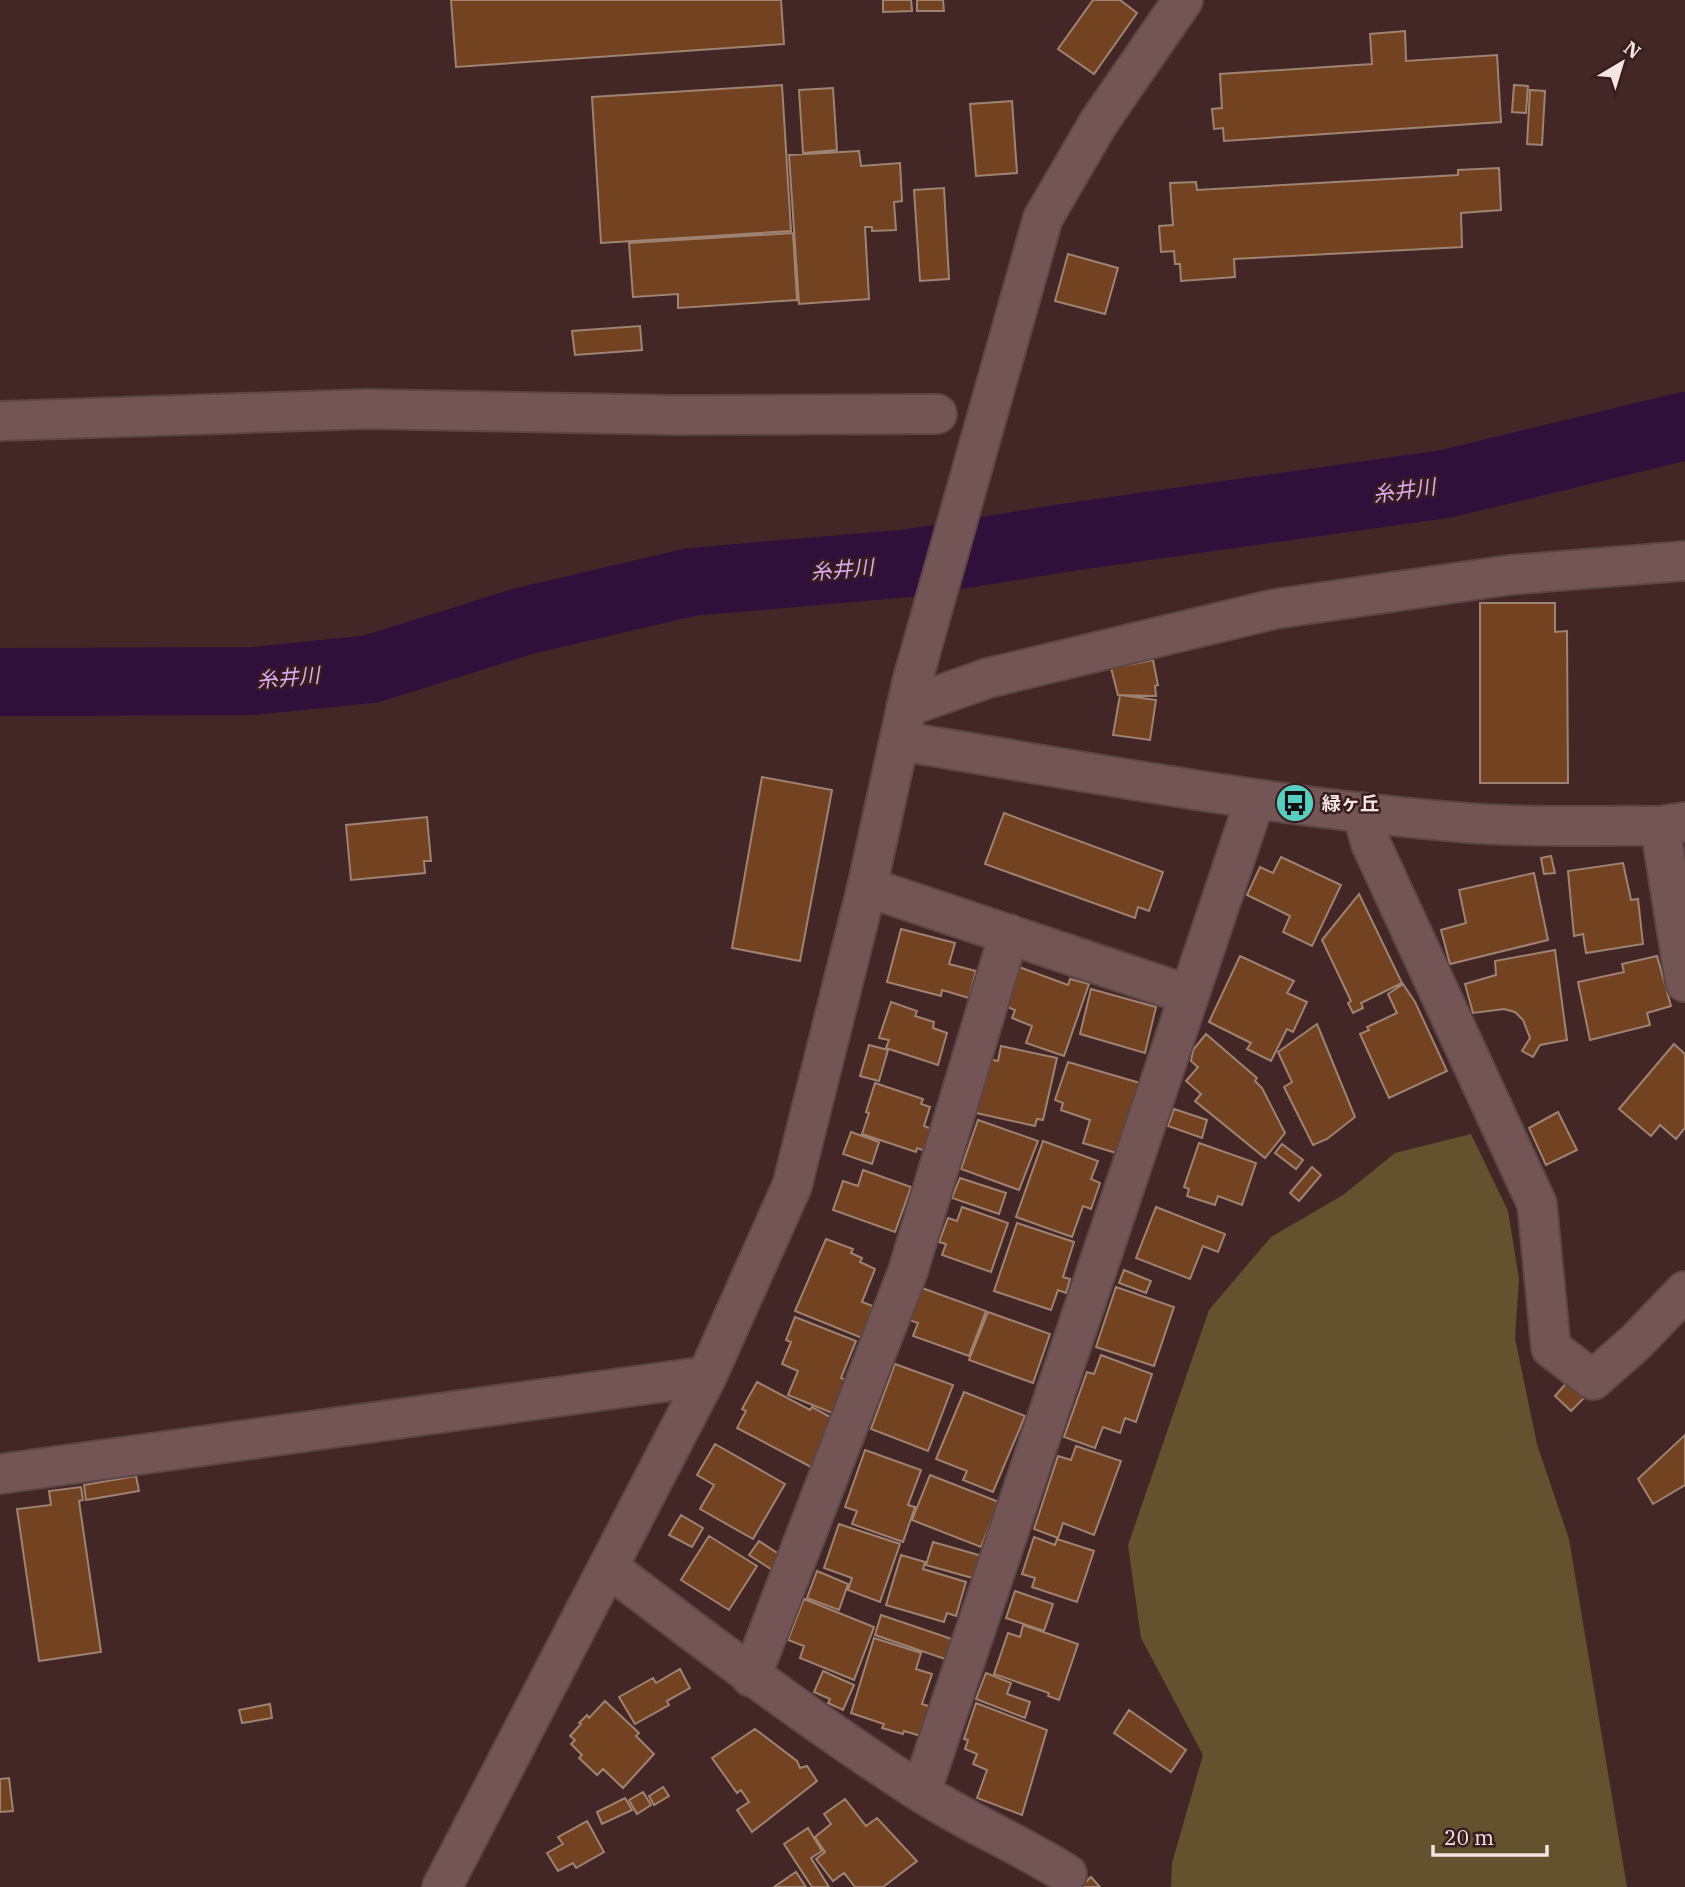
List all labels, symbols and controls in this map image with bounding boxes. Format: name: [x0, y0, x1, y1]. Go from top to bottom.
north arrow: [1587, 28, 1657, 98]
text: N: [1619, 36, 1646, 64]
water label: 糸井川: [1371, 471, 1439, 508]
water label: 糸井川: [809, 552, 877, 586]
water label: 糸井川: [255, 660, 323, 694]
bus stop icon: 緑ヶ丘: [1274, 782, 1316, 824]
place label: 緑ヶ丘: [1322, 791, 1379, 815]
scale bar: [1433, 1814, 1547, 1858]
text: 20 m: [1444, 1823, 1494, 1851]

